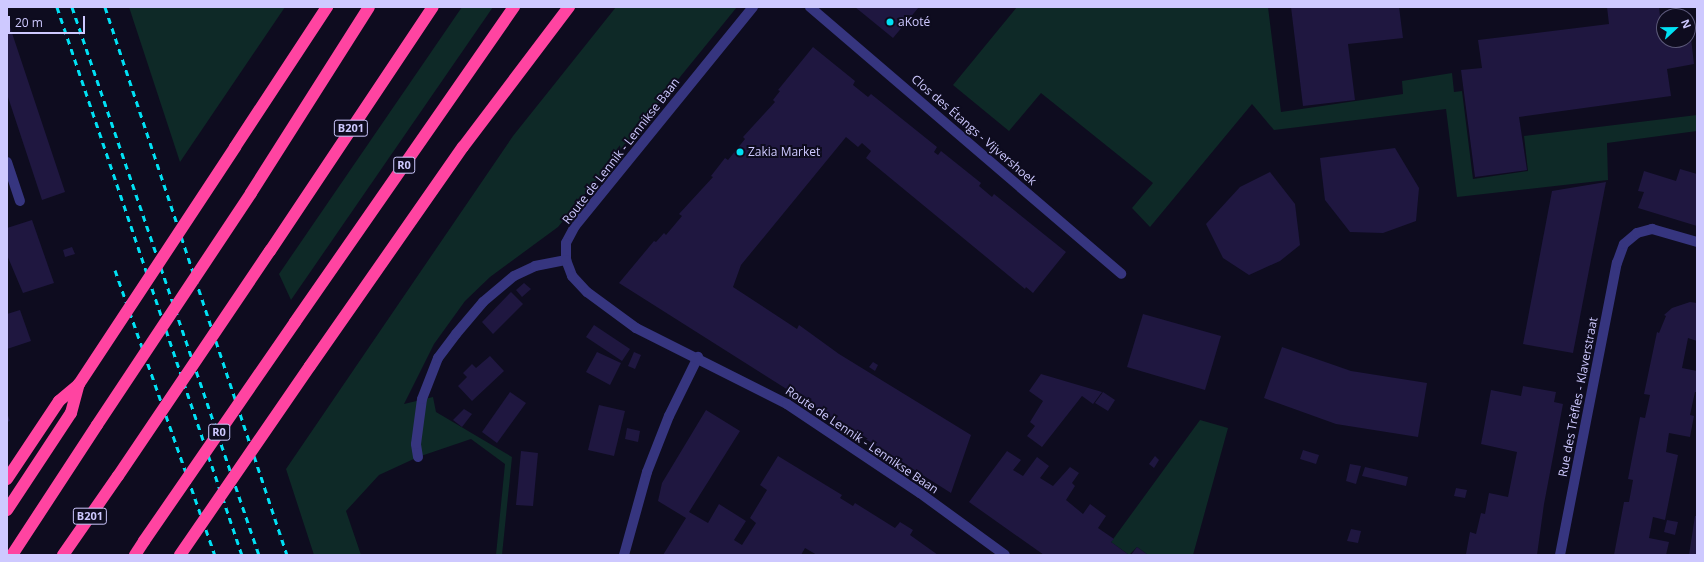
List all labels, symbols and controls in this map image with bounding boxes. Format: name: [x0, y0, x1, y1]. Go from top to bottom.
scale bar: [10, 8, 87, 34]
north arrow: [1656, 8, 1696, 48]
text: 20 m: [15, 14, 43, 31]
place label: aKoté: [898, 15, 930, 29]
marker: aKoté: [885, 17, 895, 27]
text: N: [1678, 17, 1695, 31]
street label: Clos des Étangs - Vijvershoek: [909, 72, 1039, 188]
street label: Route de Lennik - Lennikse Baan: [559, 75, 683, 227]
road number: B201: [333, 119, 369, 137]
place label: Zakia Market: [748, 145, 820, 159]
marker: Zakia Market: [735, 147, 745, 157]
road number: R0: [393, 156, 415, 174]
street label: Rue des Trèfles - Klaverstraat: [1555, 316, 1601, 478]
street label: Route de Lennik - Lennikse Baan: [783, 383, 941, 497]
road number: R0: [208, 423, 230, 441]
road number: B201: [72, 507, 108, 525]

